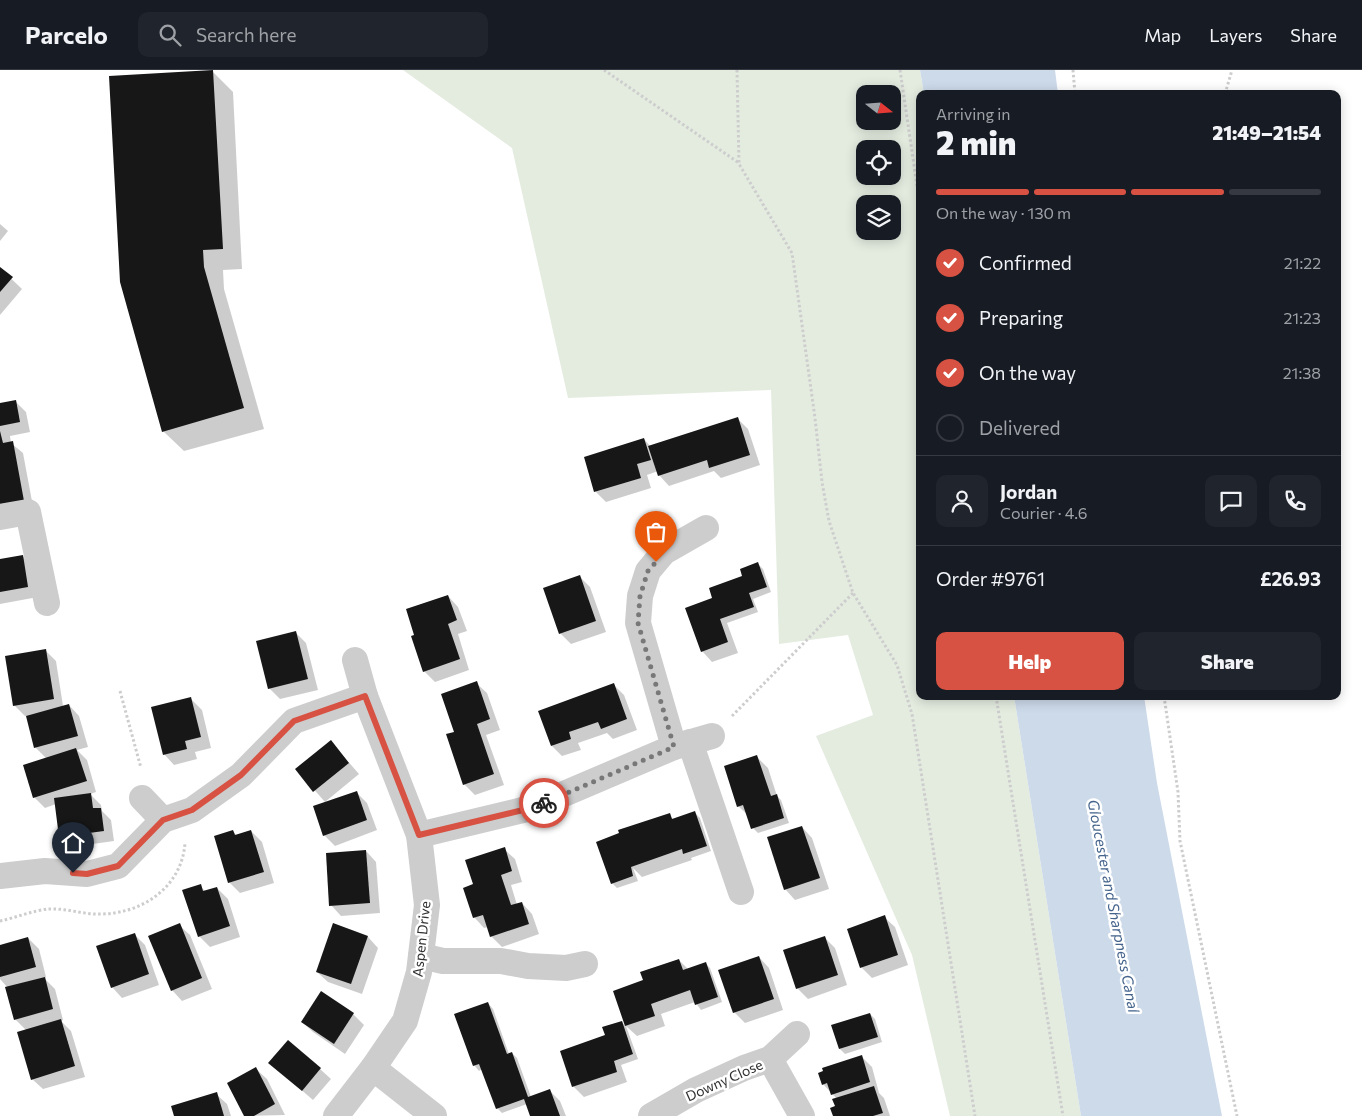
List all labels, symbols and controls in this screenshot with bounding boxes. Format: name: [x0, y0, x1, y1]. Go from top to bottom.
search box: [138, 12, 488, 57]
text: Parcelo: [25, 20, 108, 49]
icon: search: [156, 21, 184, 49]
text: Search here: [196, 23, 296, 46]
text: Map: [1144, 24, 1181, 46]
text: Layers: [1209, 24, 1262, 46]
text: Share: [1290, 24, 1337, 46]
north arrow: [856, 85, 901, 130]
map controls: [856, 85, 901, 240]
text: Arriving in: [936, 104, 1010, 123]
text: 21:49–21:54: [1212, 121, 1321, 144]
text: 2 min: [936, 122, 1016, 162]
button: locate: [856, 140, 901, 185]
button: layers: [856, 195, 901, 240]
text: On the way · 130 m: [936, 203, 1071, 222]
icon: check: [936, 249, 964, 277]
text: Confirmed: [979, 251, 1072, 274]
text: 21:22: [1284, 253, 1321, 272]
icon: check: [936, 304, 964, 332]
text: Preparing: [979, 306, 1063, 329]
text: 21:23: [1284, 308, 1321, 327]
icon: check: [936, 359, 964, 387]
text: On the way: [979, 361, 1076, 384]
text: 21:38: [1283, 363, 1321, 382]
text: Delivered: [979, 416, 1060, 439]
button: person: [936, 475, 988, 527]
button: chat: [1205, 475, 1257, 527]
button: phone: [1269, 475, 1321, 527]
text: Jordan: [1000, 480, 1057, 503]
text: Courier · 4.6: [1000, 503, 1087, 522]
pin: [635, 511, 677, 562]
icon: bag: [642, 518, 670, 546]
text: Order #9761: [936, 567, 1045, 590]
text: £26.93: [1260, 567, 1321, 590]
button: Help: [936, 632, 1124, 690]
button: Share: [1134, 632, 1321, 690]
courier: [519, 778, 569, 828]
icon: bike: [530, 789, 558, 817]
water label: Gloucester and Sharpness Canal: [1085, 798, 1144, 1015]
pin: [52, 822, 94, 873]
icon: home: [59, 829, 87, 857]
street label: Aspen Drive: [409, 900, 433, 978]
street label: Downy Close: [683, 1055, 765, 1105]

